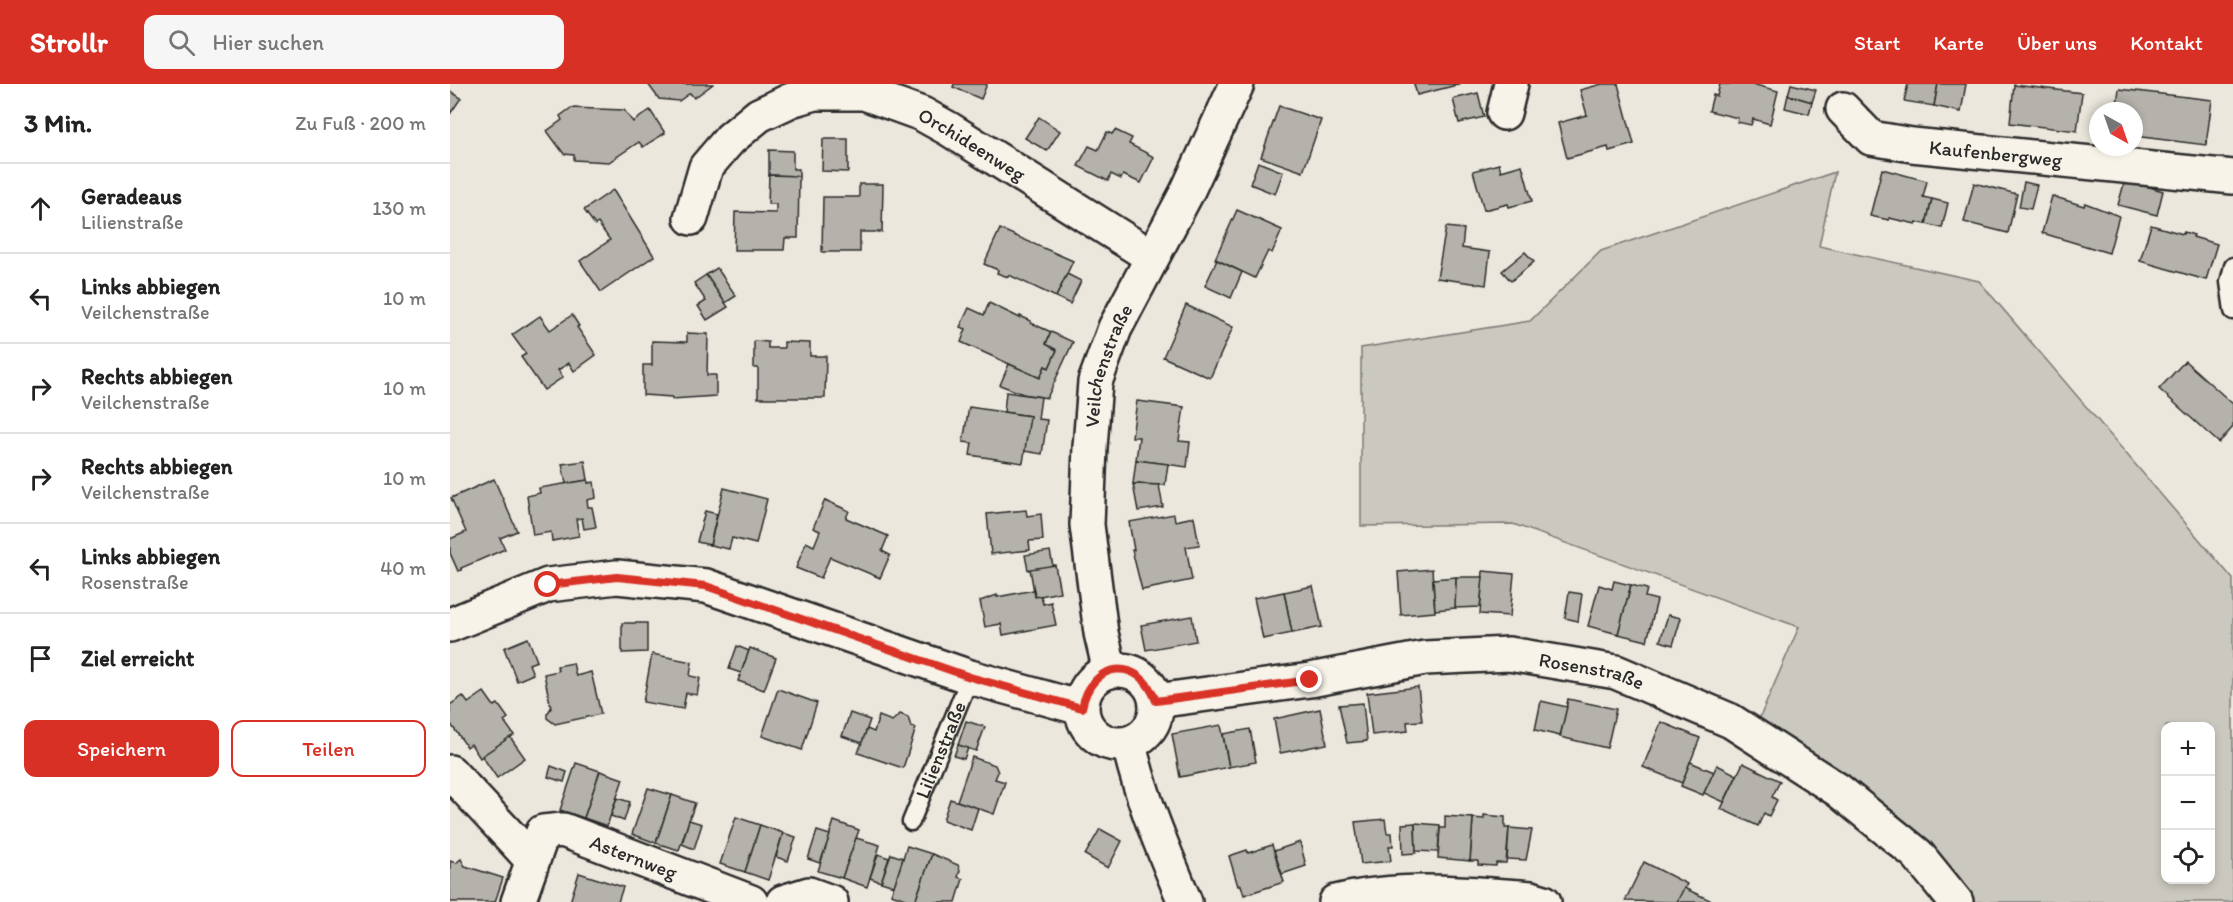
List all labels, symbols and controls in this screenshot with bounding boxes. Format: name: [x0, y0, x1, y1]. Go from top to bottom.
search box: [144, 15, 564, 69]
text: Strollr: [30, 25, 108, 59]
icon: search: [165, 26, 198, 59]
text: Hier suchen: [213, 29, 324, 56]
text: Start: [1854, 30, 1900, 55]
text: Karte: [1933, 30, 1984, 55]
text: Über uns: [2017, 30, 2097, 55]
text: Kontakt: [2130, 30, 2203, 55]
street label: Orchideenweg: [914, 102, 1031, 187]
north arrow: [2089, 102, 2143, 156]
text: 3 Min.: [24, 107, 92, 139]
text: Zu Fuß · 200 m: [295, 111, 426, 135]
street label: Kaufenbergweg: [1928, 135, 2064, 172]
text: Geradeaus: [81, 183, 182, 210]
icon: ahead: [24, 192, 57, 225]
text: 130 m: [372, 196, 426, 220]
text: Lilienstraße: [81, 210, 184, 234]
text: Links abbiegen: [81, 273, 220, 300]
icon: left: [24, 282, 57, 315]
text: 10 m: [383, 286, 426, 310]
text: Veilchenstraße: [81, 300, 210, 324]
street label: Veilchenstraße: [1080, 300, 1138, 428]
text: Rechts abbiegen: [81, 363, 233, 390]
icon: right: [24, 372, 57, 405]
text: 10 m: [383, 376, 426, 400]
text: Veilchenstraße: [81, 390, 210, 414]
text: Rechts abbiegen: [81, 453, 233, 480]
icon: right: [24, 462, 57, 495]
text: 10 m: [383, 466, 426, 490]
text: Veilchenstraße: [81, 480, 210, 504]
text: Links abbiegen: [81, 543, 220, 570]
icon: left: [24, 552, 57, 585]
text: 40 m: [380, 556, 426, 580]
text: Rosenstraße: [81, 570, 189, 594]
route start: [534, 571, 560, 597]
icon: arrive: [24, 642, 57, 675]
text: Ziel erreicht: [81, 645, 194, 672]
street label: Rosenstraße: [1537, 647, 1648, 695]
route end: [1296, 666, 1322, 692]
street label: Lilienstraße: [910, 698, 971, 802]
button: Speichern: [24, 720, 219, 777]
button: Teilen: [231, 720, 426, 777]
map controls: [2161, 722, 2215, 884]
button: +: [2161, 722, 2215, 776]
button: −: [2161, 776, 2215, 830]
street label: Asternweg: [587, 829, 681, 885]
button: locate: [2161, 830, 2215, 884]

